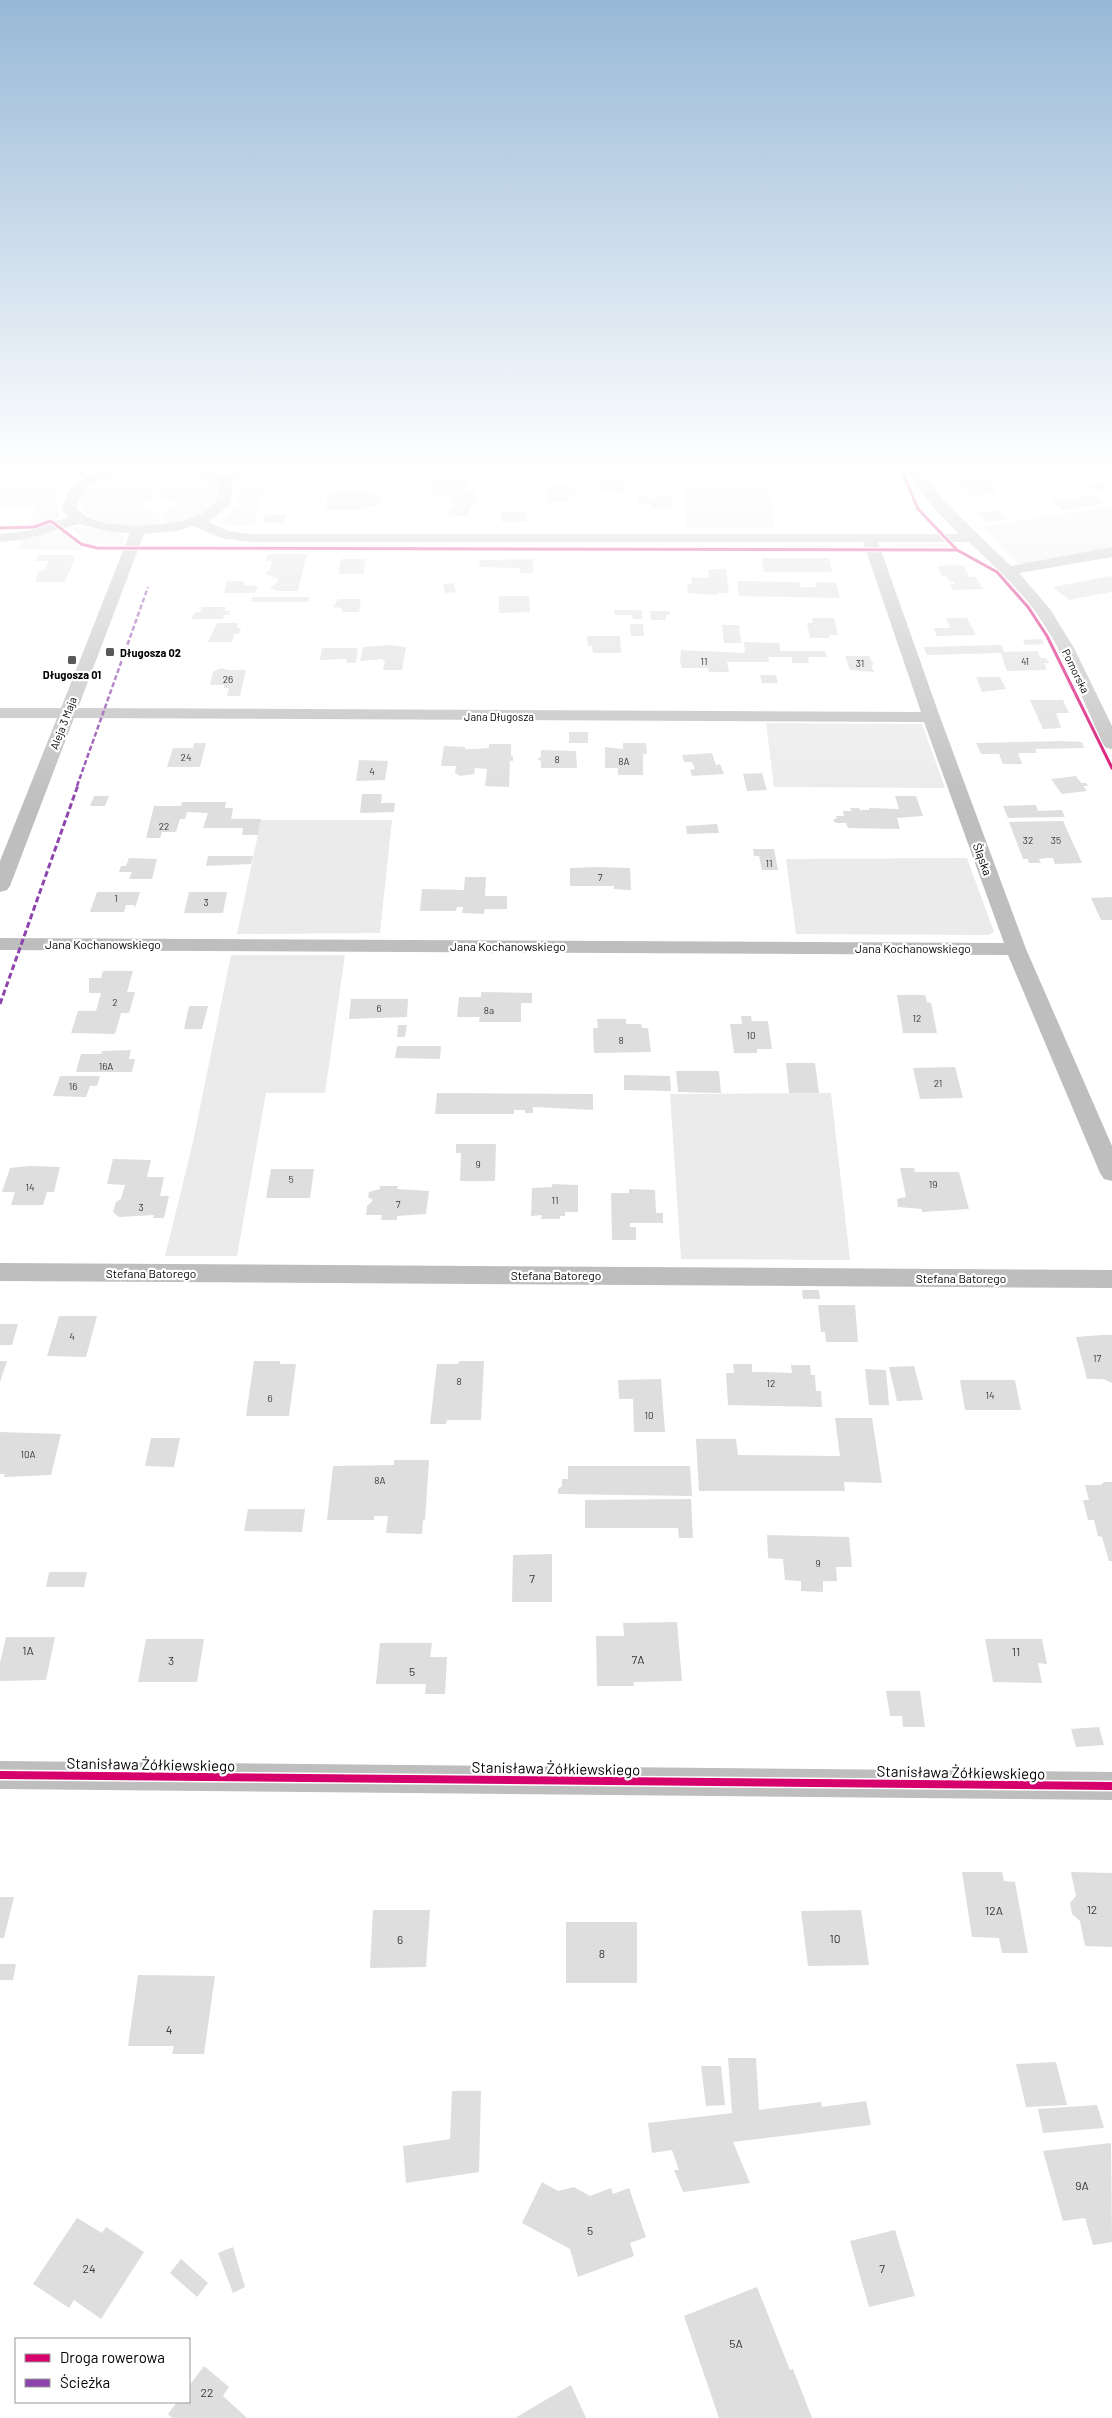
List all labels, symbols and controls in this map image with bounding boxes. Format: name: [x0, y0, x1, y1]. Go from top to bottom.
marker: Długosza 02: [104, 646, 116, 658]
place label: Długosza 02: [120, 646, 181, 659]
street label: Pomorska: [1060, 647, 1092, 695]
marker: Długosza 01: [66, 654, 78, 666]
house number: 11: [700, 655, 708, 667]
house number: 41: [1021, 655, 1029, 667]
house number: 31: [856, 657, 864, 669]
place label: Długosza 01: [43, 668, 101, 681]
house number: 26: [223, 673, 233, 685]
street label: Aleja 3 Maja: [47, 695, 79, 751]
street label: Jana Długosza: [464, 710, 534, 723]
house number: 24: [181, 751, 191, 763]
house number: 8: [554, 753, 560, 765]
house number: 8A: [618, 755, 630, 767]
house number: 4: [369, 765, 375, 777]
house number: 22: [159, 820, 169, 832]
house number: 32: [1023, 834, 1033, 846]
house number: 35: [1051, 834, 1061, 846]
street label: Śląska: [971, 841, 995, 877]
house number: 11: [765, 857, 773, 869]
house number: 7: [598, 871, 603, 883]
house number: 1: [114, 892, 118, 904]
house number: 3: [203, 896, 209, 908]
street label: Jana Kochanowskiego: [45, 937, 161, 951]
street label: Jana Kochanowskiego: [450, 939, 566, 953]
street label: Jana Kochanowskiego: [855, 941, 971, 955]
house number: 2: [112, 996, 118, 1008]
house number: 6: [376, 1002, 382, 1014]
house number: 8a: [484, 1004, 494, 1016]
house number: 12: [913, 1012, 921, 1024]
house number: 10: [746, 1029, 756, 1041]
house number: 8: [618, 1034, 624, 1046]
house number: 16A: [99, 1060, 113, 1072]
house number: 21: [934, 1077, 942, 1089]
house number: 16: [69, 1080, 77, 1092]
house number: 9: [475, 1158, 481, 1170]
house number: 5: [288, 1173, 294, 1185]
house number: 19: [929, 1178, 937, 1190]
house number: 14: [25, 1181, 35, 1193]
house number: 11: [551, 1194, 559, 1206]
house number: 7: [396, 1198, 401, 1210]
house number: 3: [138, 1201, 144, 1213]
street label: Stefana Batorego: [106, 1266, 196, 1280]
street label: Stefana Batorego: [511, 1268, 601, 1282]
street label: Stefana Batorego: [916, 1271, 1006, 1285]
house number: 4: [69, 1330, 75, 1342]
house number: 17: [1093, 1352, 1101, 1364]
house number: 8: [456, 1375, 462, 1387]
house number: 12: [767, 1377, 775, 1389]
house number: 14: [985, 1389, 995, 1401]
house number: 6: [267, 1392, 273, 1404]
house number: 10: [644, 1409, 654, 1421]
house number: 10A: [20, 1448, 36, 1460]
house number: 8A: [374, 1474, 386, 1486]
house number: 9: [815, 1557, 821, 1569]
house number: 7: [529, 1571, 535, 1585]
house number: 1A: [22, 1643, 34, 1657]
house number: 11: [1012, 1644, 1020, 1658]
house number: 7A: [632, 1652, 644, 1666]
house number: 3: [168, 1653, 174, 1667]
house number: 5: [409, 1664, 415, 1678]
street label: Stanisława Żółkiewskiego: [67, 1754, 235, 1774]
street label: Stanisława Żółkiewskiego: [472, 1758, 640, 1778]
street label: Stanisława Żółkiewskiego: [877, 1762, 1045, 1782]
house number: 12: [1087, 1902, 1097, 1916]
house number: 12A: [985, 1903, 1003, 1917]
house number: 10: [830, 1931, 840, 1945]
house number: 6: [397, 1932, 403, 1946]
house number: 8: [599, 1946, 605, 1960]
house number: 4: [166, 2022, 172, 2036]
house number: 9A: [1075, 2178, 1089, 2192]
house number: 5: [587, 2223, 593, 2237]
house number: 24: [82, 2261, 96, 2275]
house number: 7: [879, 2261, 885, 2275]
house number: 5A: [729, 2336, 743, 2350]
legend: [15, 2338, 190, 2403]
text: Droga rowerowa: [60, 2348, 165, 2366]
text: Ścieżka: [60, 2373, 110, 2391]
house number: 22: [201, 2385, 213, 2399]

